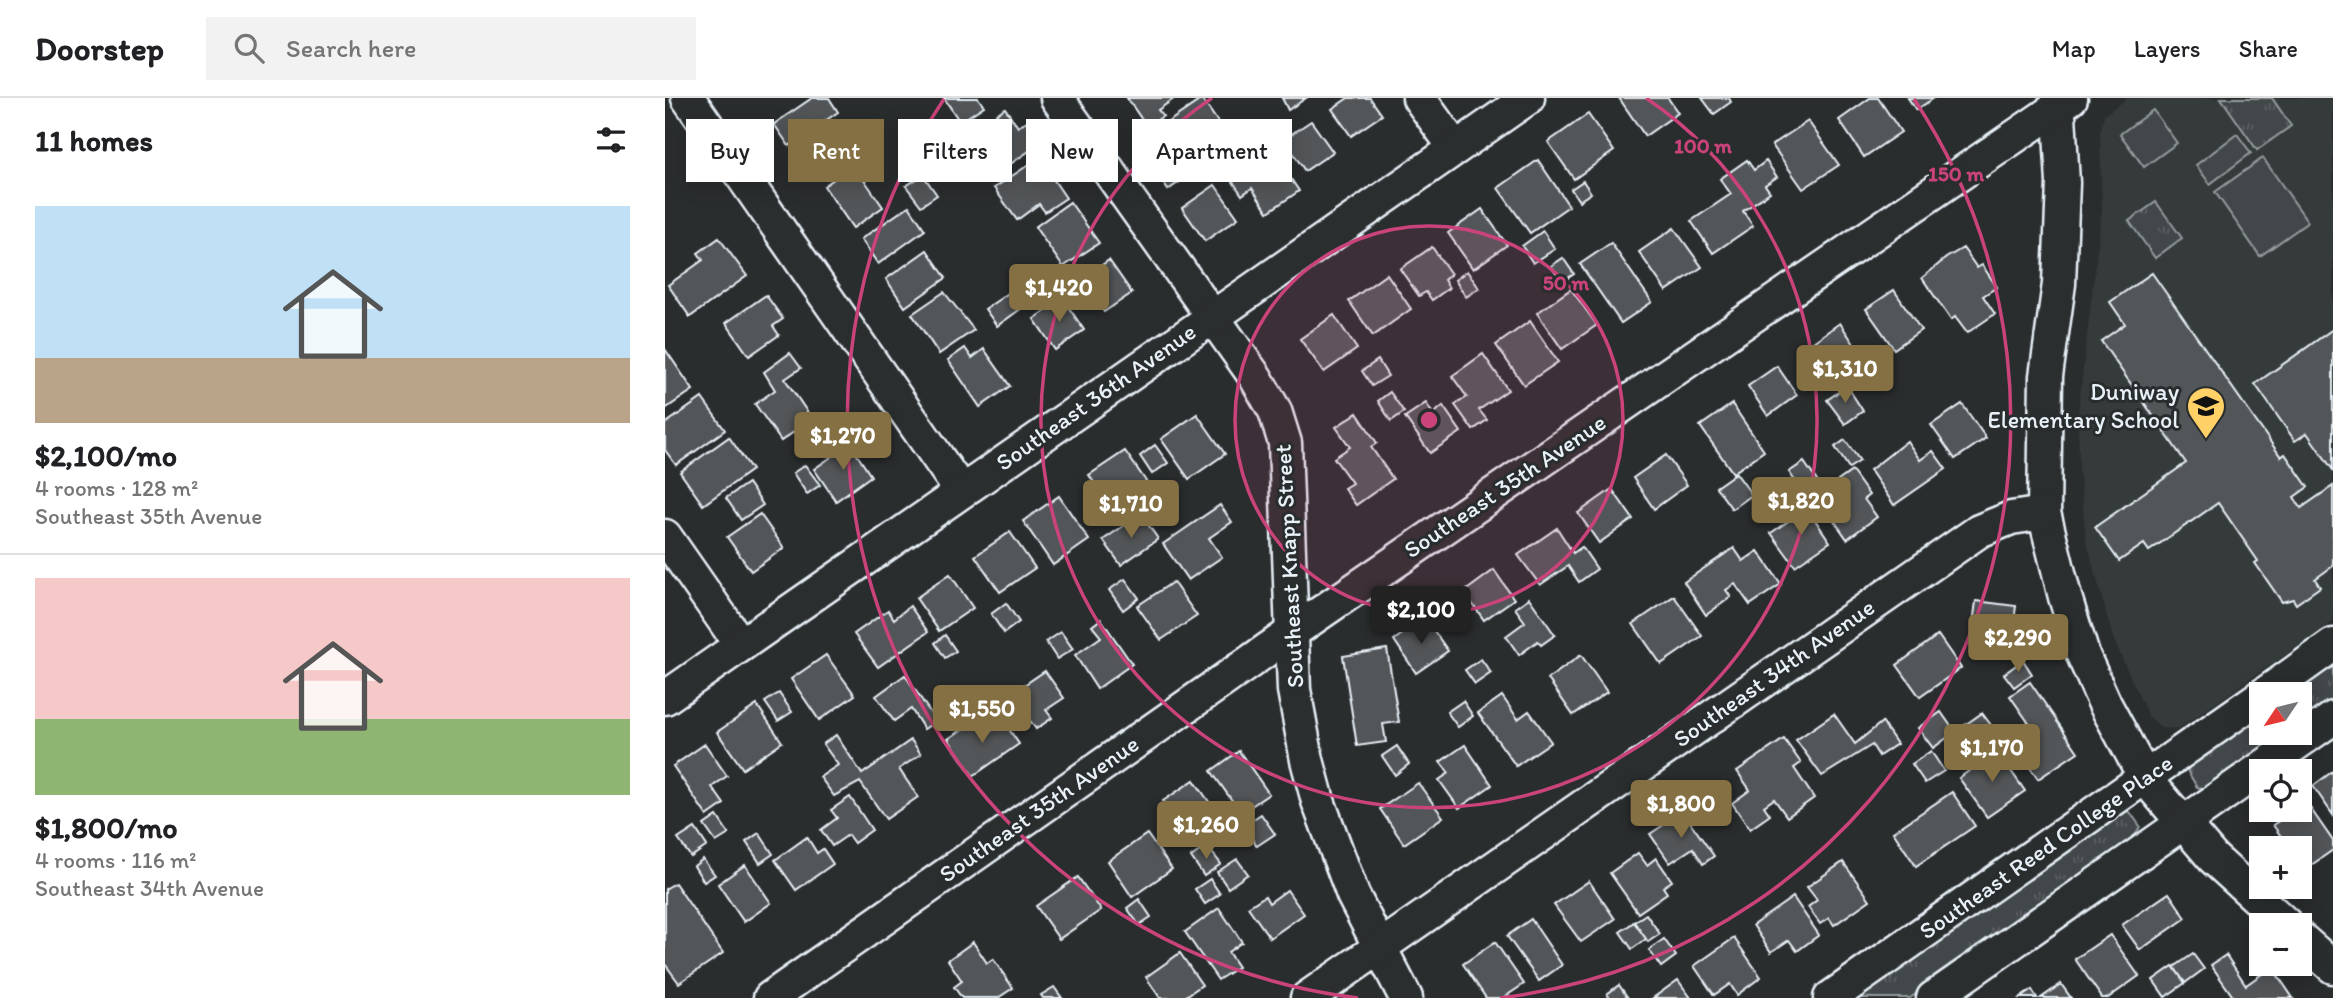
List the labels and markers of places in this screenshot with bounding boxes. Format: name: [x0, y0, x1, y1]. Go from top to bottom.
pin: $1,420: [1002, 264, 1116, 324]
pin: $1,310: [1788, 345, 1902, 405]
place label: Duniway Elementary School: [1988, 377, 2180, 434]
school or university icon: Duniway Elementary School: [2185, 385, 2227, 440]
centre of rings: [1417, 408, 1441, 432]
pin: $1,270: [786, 412, 900, 472]
pin: $1,820: [1744, 478, 1858, 537]
pin: $1,710: [1074, 480, 1188, 540]
pin: $2,100: [1364, 587, 1478, 646]
pin: $2,290: [1961, 614, 2075, 674]
pin: $1,550: [925, 686, 1039, 745]
pin: $1,170: [1935, 724, 2049, 784]
pin: $1,800: [1624, 780, 1738, 840]
pin: $1,260: [1149, 802, 1263, 861]

